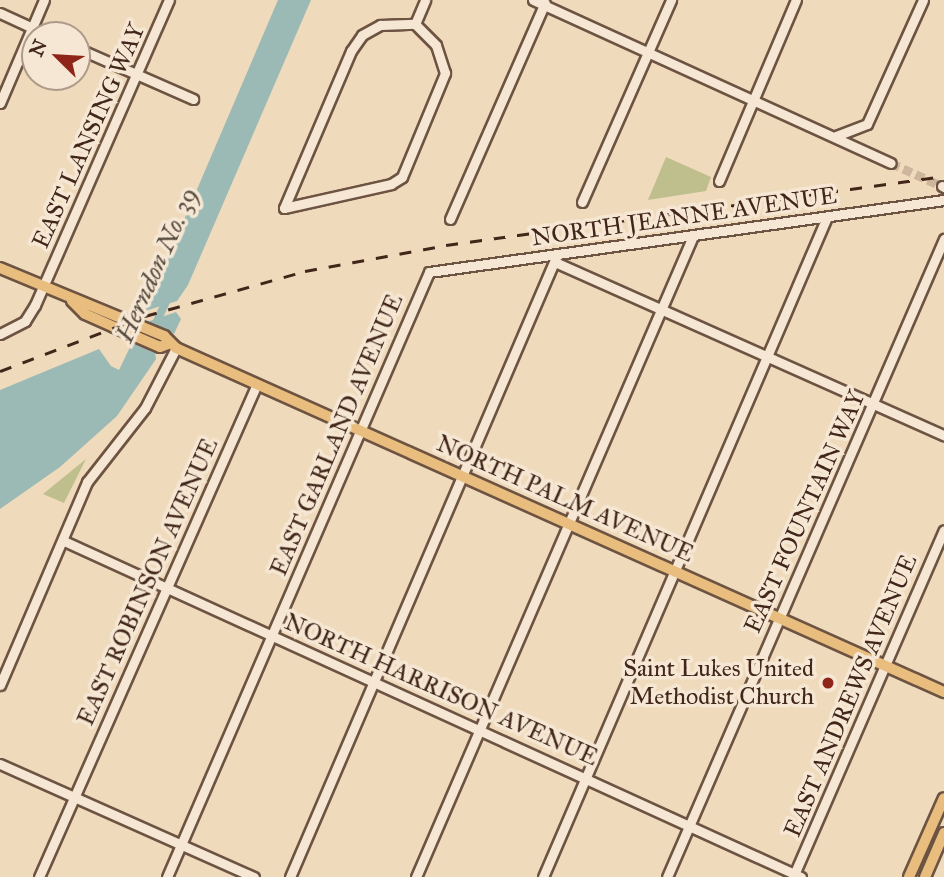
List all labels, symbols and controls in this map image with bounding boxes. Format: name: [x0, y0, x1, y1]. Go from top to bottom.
street label: EAST LANSING WAY: [26, 19, 152, 253]
north arrow: [21, 21, 91, 91]
street label: NORTH JEANNE AVENUE: [530, 181, 838, 253]
water label: Herndon No. 39: [109, 183, 205, 347]
street label: EAST GARLAND AVENUE: [265, 290, 409, 580]
street label: EAST FOUNTAIN WAY: [738, 386, 872, 638]
street label: NORTH PALM AVENUE: [432, 429, 698, 569]
street label: EAST ROBINSON AVENUE: [72, 434, 224, 730]
street label: EAST ANDREWS AVENUE: [778, 550, 924, 842]
street label: NORTH HARRISON AVENUE: [280, 608, 602, 772]
place label: Saint Lukes United Methodist Church: [623, 655, 814, 711]
marker: Saint Lukes United Methodist Church: [820, 675, 836, 691]

